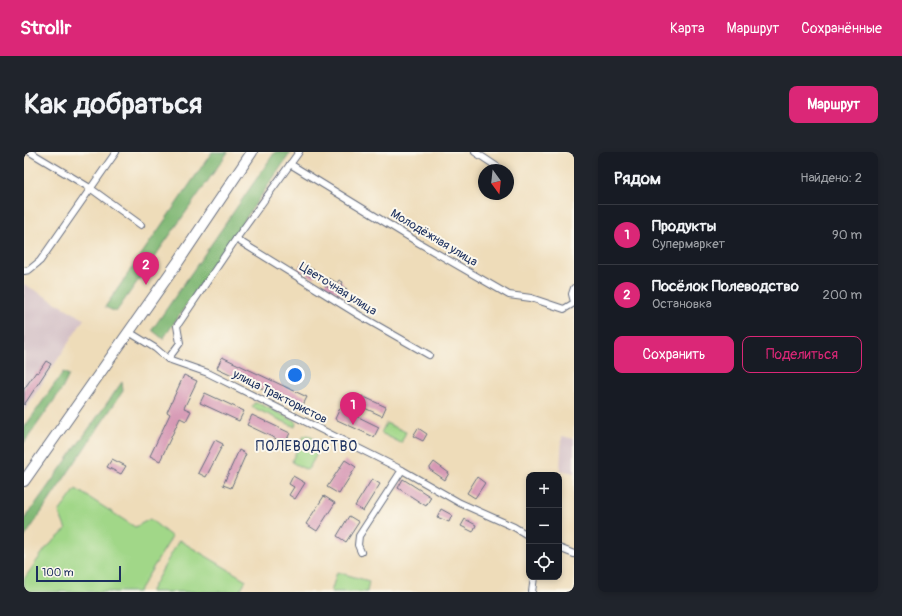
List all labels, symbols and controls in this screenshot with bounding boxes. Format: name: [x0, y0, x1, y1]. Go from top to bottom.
text: Strollr: [20, 16, 71, 40]
text: Карта: [670, 20, 705, 37]
text: Маршрут: [727, 20, 779, 37]
text: Сохранённые: [801, 20, 882, 37]
button: Маршрут: [789, 86, 878, 123]
text: Как добраться: [24, 87, 202, 122]
north arrow: [478, 164, 514, 200]
text: Рядом: [614, 168, 661, 189]
text: Найдено: 2: [800, 170, 862, 186]
street label: Молодёжная улица: [388, 206, 481, 270]
text: Продукты: [652, 217, 716, 236]
text: 1: [624, 227, 630, 243]
text: 90 m: [832, 227, 862, 243]
text: Супермаркет: [652, 236, 725, 252]
pin: 2: [133, 252, 159, 285]
street label: Цветочная улица: [296, 259, 380, 319]
text: Посёлок Полеводство: [652, 277, 799, 296]
text: 2: [623, 287, 631, 303]
text: 200 m: [823, 287, 862, 303]
text: Остановка: [652, 296, 712, 312]
button: Сохранить: [614, 336, 734, 373]
button: Поделиться: [742, 336, 862, 373]
your location: [285, 365, 305, 385]
street label: улица Трактористов: [229, 366, 330, 427]
pin: 1: [340, 392, 366, 425]
district label: ПОЛЕВОДСТВО: [256, 438, 358, 455]
map controls: [526, 472, 562, 580]
button: +: [526, 472, 562, 508]
button: −: [526, 508, 562, 544]
button: locate: [526, 544, 562, 580]
scale bar: [36, 564, 121, 583]
text: 100 m: [42, 566, 73, 579]

